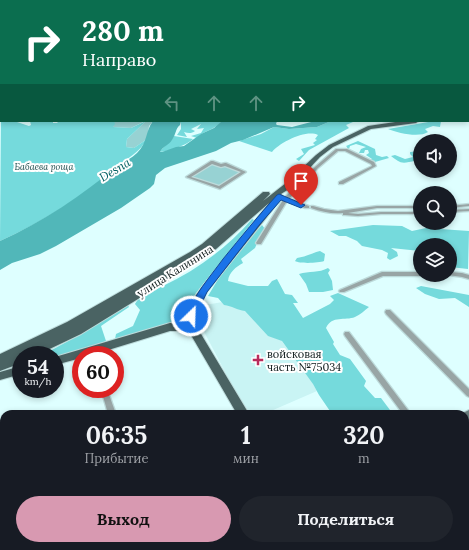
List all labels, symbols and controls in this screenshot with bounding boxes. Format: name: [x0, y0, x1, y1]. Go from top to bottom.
text: 280 m: [82, 13, 164, 49]
icon: right: [16, 16, 68, 68]
text: Направо: [82, 48, 156, 71]
icon: left: [161, 92, 183, 114]
icon: ahead: [203, 92, 225, 114]
icon: ahead: [245, 92, 267, 114]
icon: right: [287, 92, 309, 114]
map controls: [413, 134, 457, 282]
button: sound: [413, 134, 457, 178]
water label: Desna: [96, 154, 133, 185]
park label: Бабаева роща: [15, 161, 74, 172]
pin: [284, 164, 318, 205]
icon: arrive: [290, 170, 312, 192]
button: search: [413, 186, 457, 230]
button: layers: [413, 238, 457, 282]
street label: улица Калинина: [134, 242, 216, 300]
position arrow: [170, 295, 212, 337]
speed limit sign: 60: [72, 346, 124, 398]
place label: войсковая часть №75034: [267, 347, 341, 374]
text: 54: [27, 354, 49, 379]
marker: войсковая часть №75034: [252, 354, 264, 366]
text: km/h: [24, 375, 52, 388]
text: 06:35: [86, 420, 147, 451]
text: 1: [241, 420, 251, 451]
text: 320: [343, 420, 385, 451]
text: Прибытие: [84, 450, 149, 467]
text: мин: [233, 450, 259, 467]
text: m: [358, 450, 370, 467]
button: Выход: [16, 496, 231, 542]
button: Поделиться: [239, 496, 453, 542]

